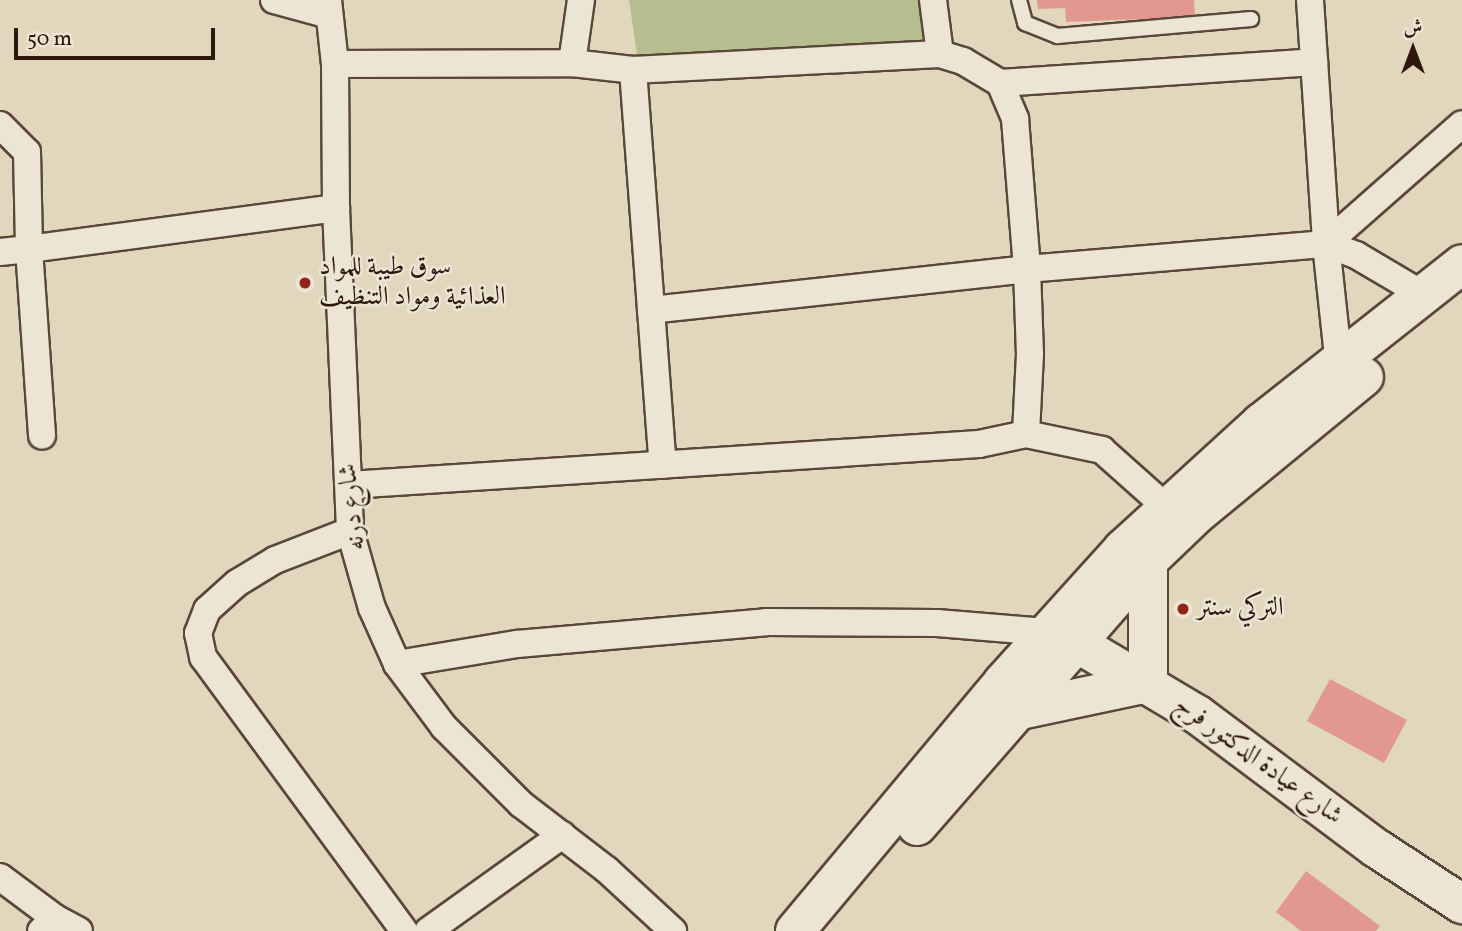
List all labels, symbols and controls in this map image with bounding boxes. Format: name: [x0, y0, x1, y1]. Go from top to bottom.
scale bar: [18, 14, 219, 58]
north arrow: [1378, 14, 1448, 84]
text: ش: [1404, 15, 1422, 41]
text: 50 m: [27, 25, 72, 54]
place label: سوق طيبة للمواد العذائية ومواد التنظيف: [319, 252, 506, 314]
marker: سوق طيبة للمواد العذائية ومواد التنظيف: [297, 275, 313, 291]
street label: شارع درنه: [333, 462, 373, 552]
place label: التركي سنتر: [1197, 593, 1284, 625]
marker: التركي سنتر: [1175, 601, 1191, 617]
street label: شارع عيادة الدكتور فرج: [1168, 690, 1348, 832]

